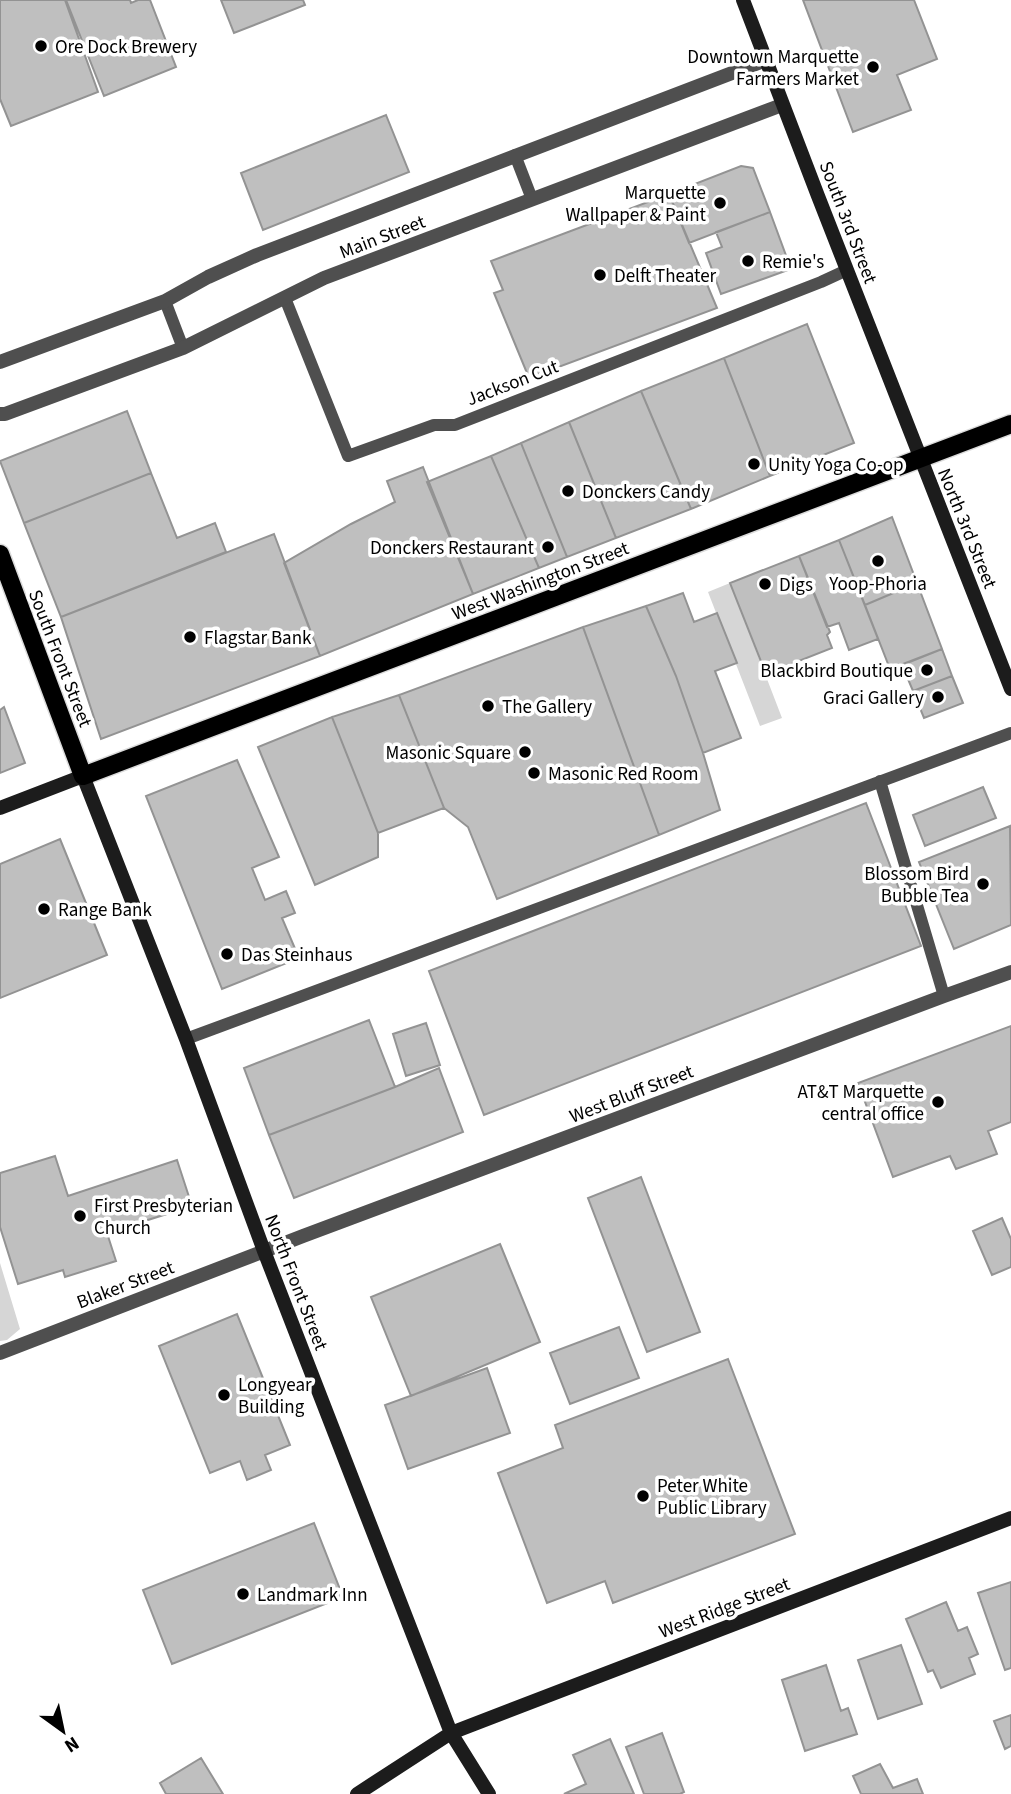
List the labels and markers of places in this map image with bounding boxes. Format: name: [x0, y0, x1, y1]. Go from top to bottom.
place label: Ore Dock Brewery: [55, 34, 197, 61]
marker: Ore Dock Brewery: [33, 38, 49, 54]
place label: Downtown Marquette Farmers Market: [687, 44, 860, 93]
marker: Downtown Marquette Farmers Market: [865, 59, 881, 75]
place label: Marquette Wallpaper & Paint: [566, 180, 707, 229]
marker: Marquette Wallpaper & Paint: [712, 195, 728, 211]
place label: Remie's: [762, 249, 824, 276]
marker: Remie's: [740, 253, 756, 269]
place label: Delft Theater: [614, 263, 717, 290]
marker: Delft Theater: [592, 267, 608, 283]
place label: Unity Yoga Co-op: [768, 452, 904, 479]
marker: Unity Yoga Co-op: [746, 456, 762, 472]
place label: Donckers Candy: [582, 479, 710, 506]
marker: Donckers Candy: [560, 483, 576, 499]
place label: Donckers Restaurant: [370, 535, 535, 562]
marker: Donckers Restaurant: [540, 539, 556, 555]
marker: Yoop-Phoria: [870, 553, 886, 569]
place label: Yoop-Phoria: [828, 571, 927, 598]
place label: Digs: [779, 572, 813, 599]
marker: Digs: [757, 576, 773, 592]
place label: Flagstar Bank: [204, 625, 312, 652]
marker: Flagstar Bank: [182, 629, 198, 645]
place label: Blackbird Boutique: [760, 658, 913, 685]
marker: Blackbird Boutique: [919, 662, 935, 678]
place label: Graci Gallery: [823, 685, 924, 712]
marker: Graci Gallery: [930, 689, 946, 705]
place label: The Gallery: [502, 694, 592, 721]
marker: The Gallery: [480, 698, 496, 714]
place label: Masonic Square: [385, 740, 511, 767]
marker: Masonic Square: [517, 744, 533, 760]
place label: Masonic Red Room: [548, 761, 699, 788]
marker: Masonic Red Room: [526, 765, 542, 781]
place label: Blossom Bird Bubble Tea: [864, 861, 969, 910]
marker: Blossom Bird Bubble Tea: [975, 876, 991, 892]
place label: Range Bank: [58, 897, 152, 924]
marker: Range Bank: [36, 901, 52, 917]
place label: Das Steinhaus: [241, 942, 353, 969]
marker: Das Steinhaus: [219, 946, 235, 962]
place label: AT&T Marquette central office: [797, 1079, 924, 1128]
marker: AT&T Marquette central office: [930, 1094, 946, 1110]
place label: First Presbyterian Church: [94, 1193, 233, 1242]
marker: First Presbyterian Church: [72, 1208, 88, 1224]
place label: Longyear Building: [238, 1372, 312, 1421]
marker: Longyear Building: [216, 1387, 232, 1403]
place label: Peter White Public Library: [657, 1473, 767, 1522]
marker: Peter White Public Library: [635, 1488, 651, 1504]
place label: Landmark Inn: [257, 1582, 368, 1609]
marker: Landmark Inn: [235, 1586, 251, 1602]

